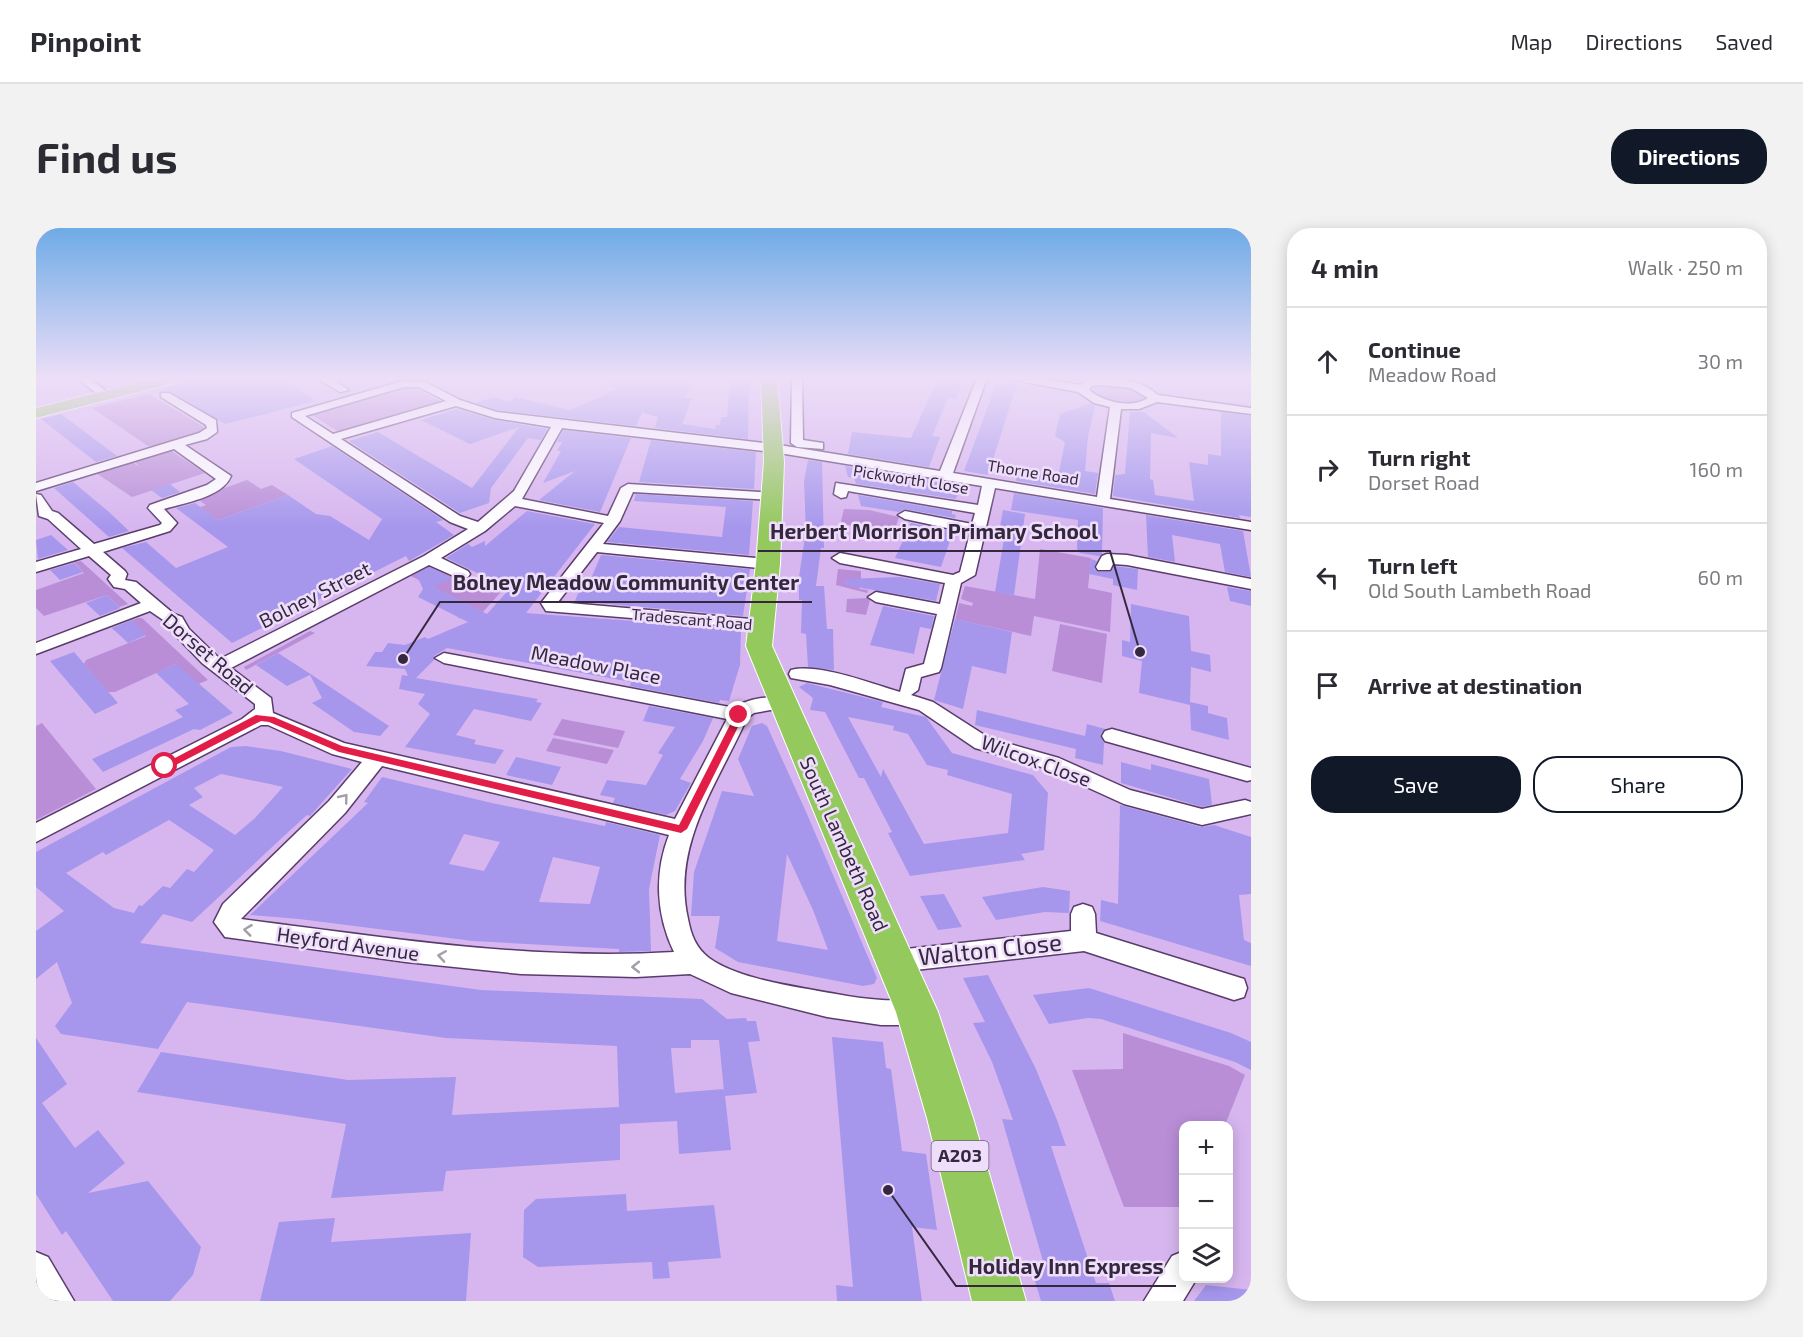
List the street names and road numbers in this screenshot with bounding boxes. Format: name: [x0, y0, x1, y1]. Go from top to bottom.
street label: Thorne Road: [986, 455, 1080, 488]
street label: Pickworth Close: [852, 460, 970, 497]
street label: Bolney Street: [255, 556, 375, 633]
street label: Tradescant Road: [631, 604, 753, 633]
street label: Dorset Road: [159, 608, 259, 699]
street label: Meadow Place: [529, 640, 663, 688]
street label: Wilcox Close: [978, 729, 1095, 791]
street label: South Lambeth Road: [796, 753, 894, 935]
street label: Heyford Avenue: [275, 921, 421, 965]
street label: Walton Close: [917, 927, 1063, 970]
road number: A203: [932, 1141, 988, 1171]

